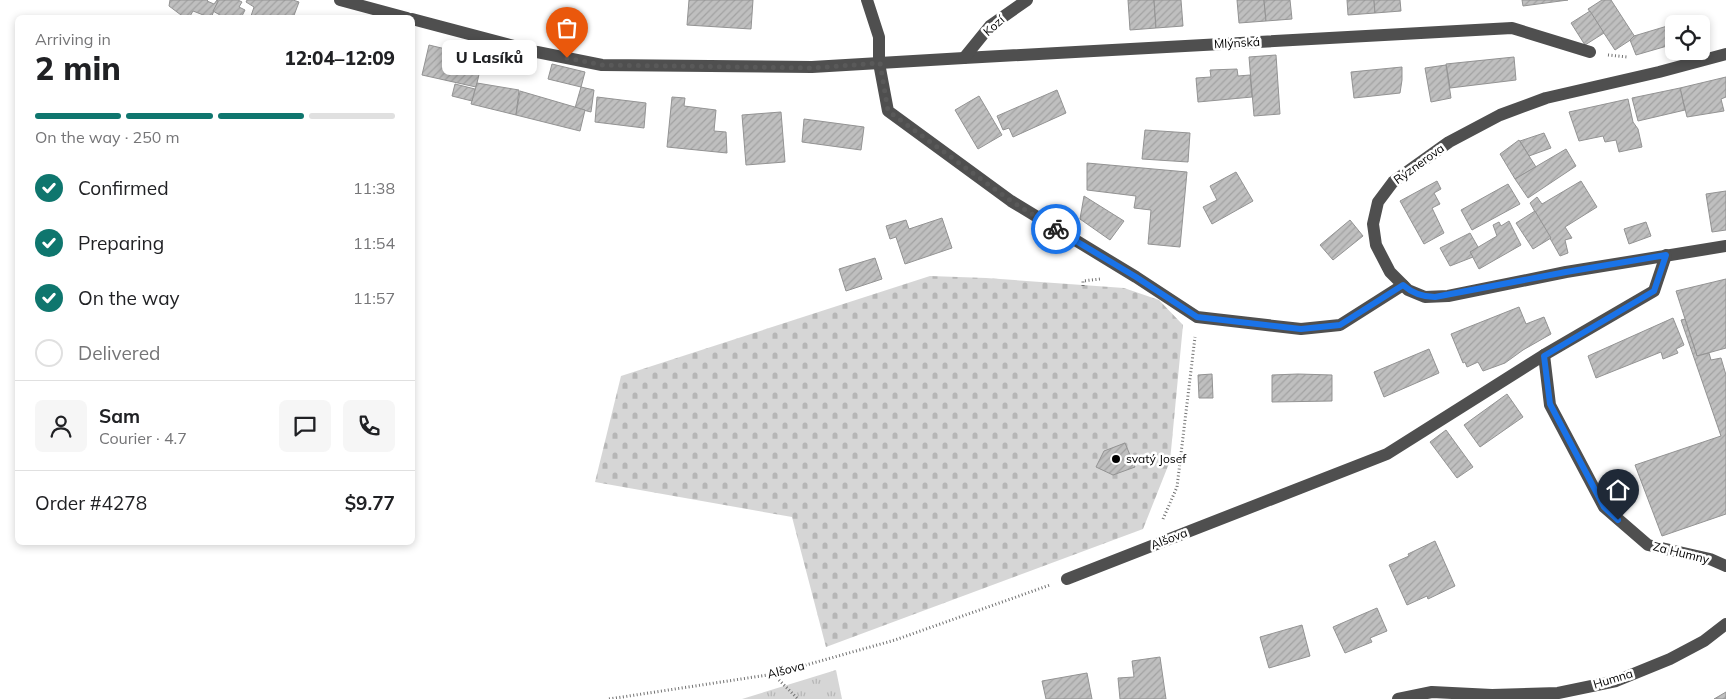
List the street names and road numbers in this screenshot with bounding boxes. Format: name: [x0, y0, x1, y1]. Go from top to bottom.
street label: Kozí: [980, 11, 1008, 39]
street label: Mlýnská: [1214, 34, 1260, 51]
street label: Rýznerova: [1390, 140, 1447, 187]
street label: Alšova: [1148, 525, 1189, 552]
street label: Za Humny: [1651, 538, 1711, 567]
street label: Alšova: [766, 658, 806, 681]
street label: Humna: [1591, 665, 1635, 692]

